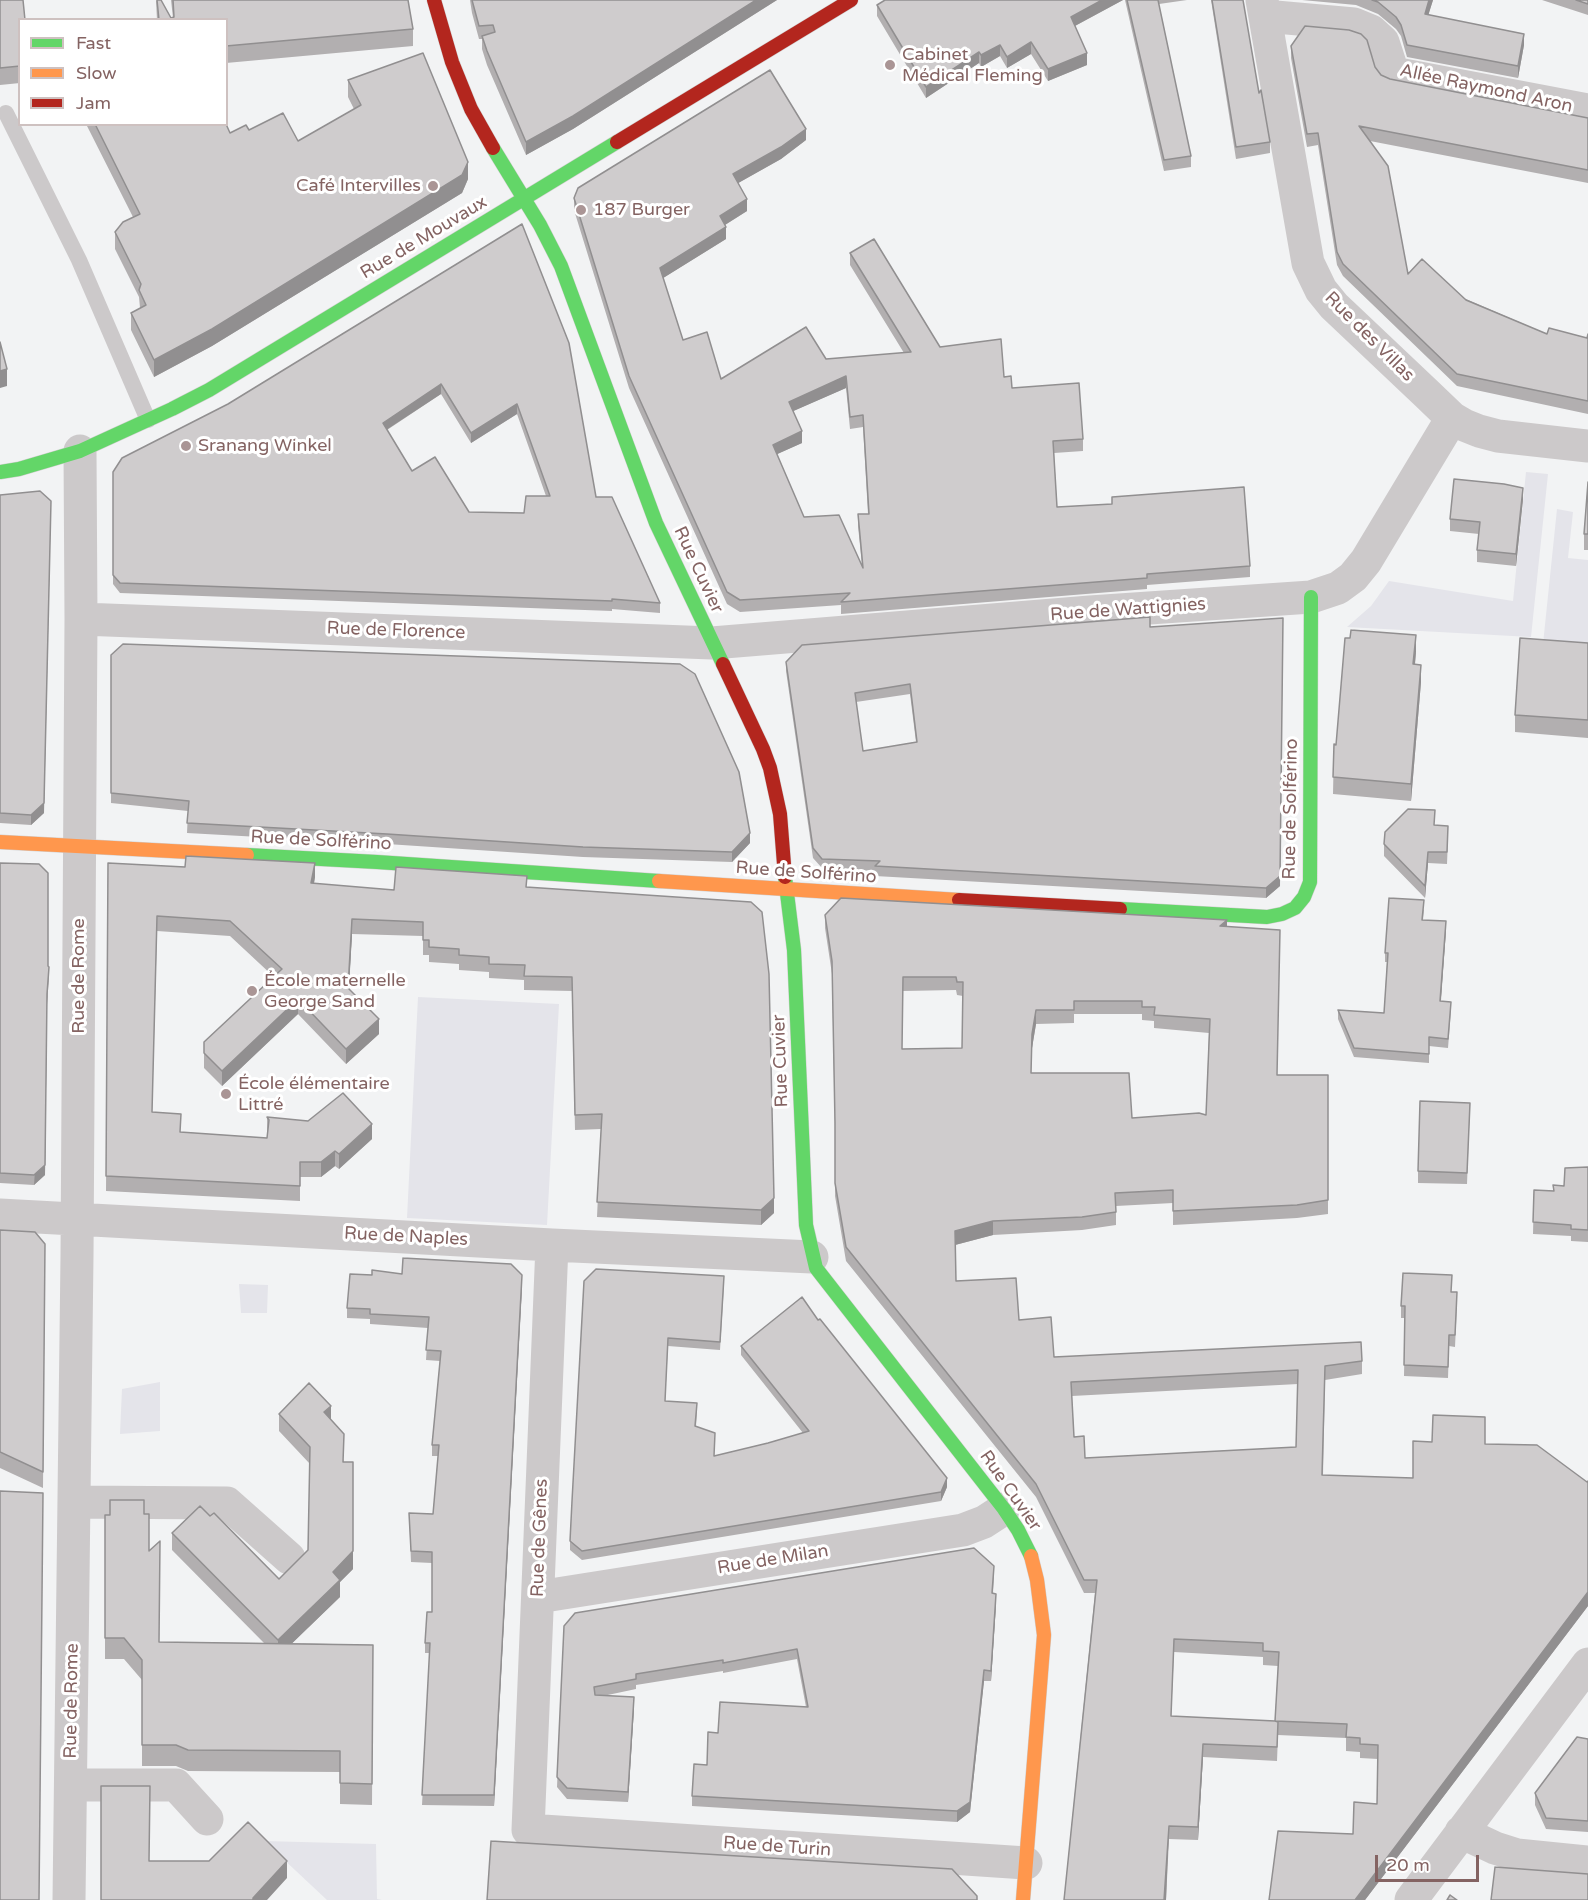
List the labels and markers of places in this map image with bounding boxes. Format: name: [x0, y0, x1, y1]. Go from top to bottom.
place label: Cabinet Médical Fleming: [902, 44, 1043, 86]
marker: Cabinet Médical Fleming: [883, 58, 897, 72]
place label: Café Intervilles: [296, 175, 421, 197]
marker: Café Intervilles: [426, 179, 440, 193]
place label: 187 Burger: [593, 199, 690, 221]
marker: 187 Burger: [574, 203, 588, 217]
place label: Sranang Winkel: [198, 435, 332, 457]
marker: Sranang Winkel: [179, 439, 193, 453]
place label: École maternelle George Sand: [264, 970, 406, 1012]
marker: École maternelle George Sand: [245, 984, 259, 998]
place label: École élémentaire Littré: [238, 1073, 390, 1116]
marker: École élémentaire Littré: [219, 1087, 233, 1101]

